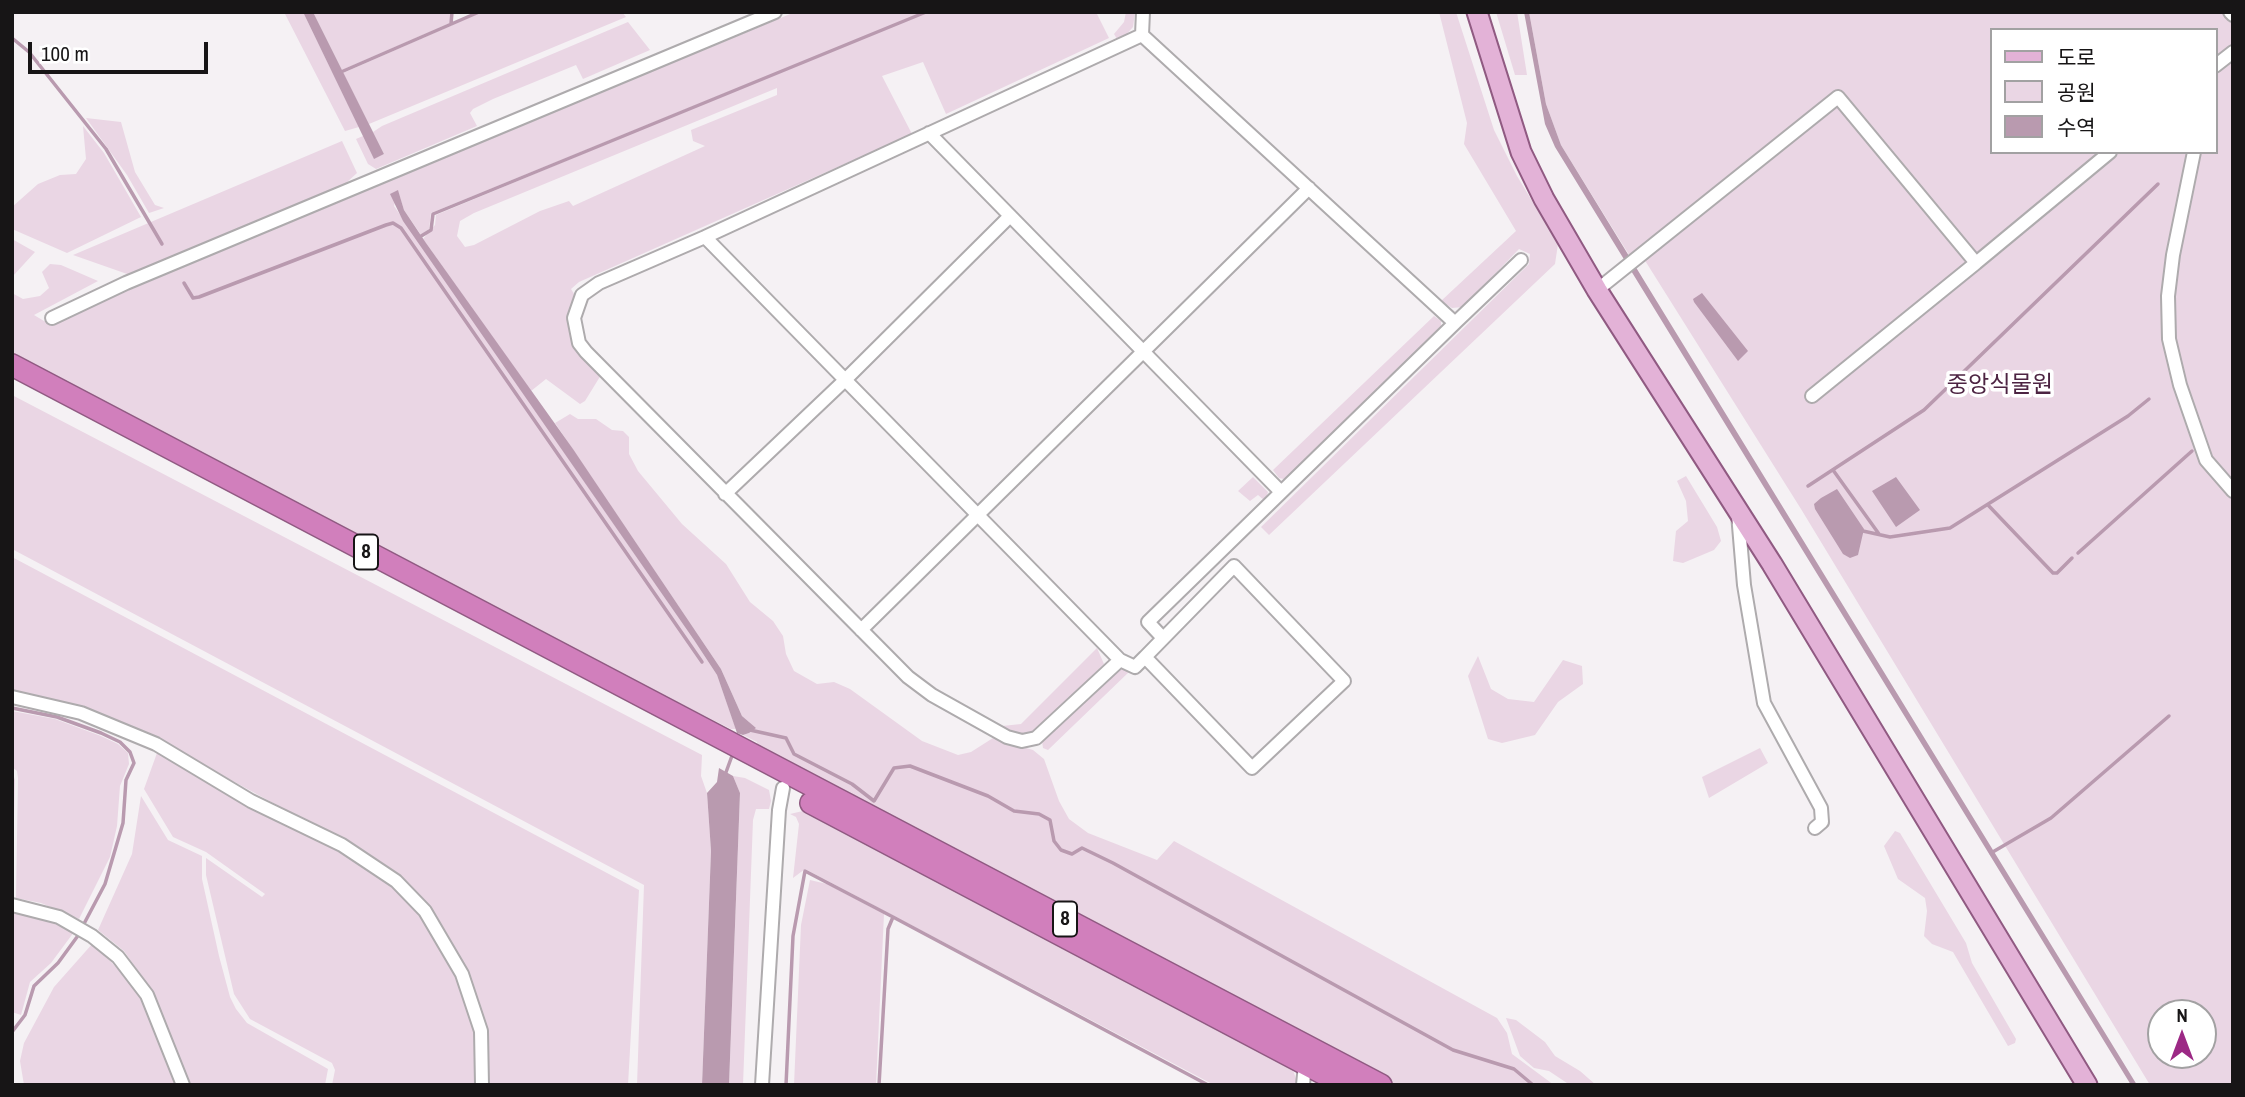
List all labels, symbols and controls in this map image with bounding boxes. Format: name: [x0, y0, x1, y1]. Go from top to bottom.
scale bar: [32, 28, 212, 72]
legend: [1990, 28, 2217, 154]
text: 100 m: [41, 39, 89, 68]
text: 도로: [2057, 43, 2096, 72]
text: 공원: [2057, 78, 2096, 107]
text: 수역: [2057, 113, 2096, 142]
park label: 중앙식물원: [1947, 372, 2053, 400]
road number: 8: [354, 534, 378, 570]
road number: 8: [1053, 902, 1077, 936]
north arrow: [2147, 999, 2217, 1069]
text: N: [2176, 1002, 2188, 1028]

